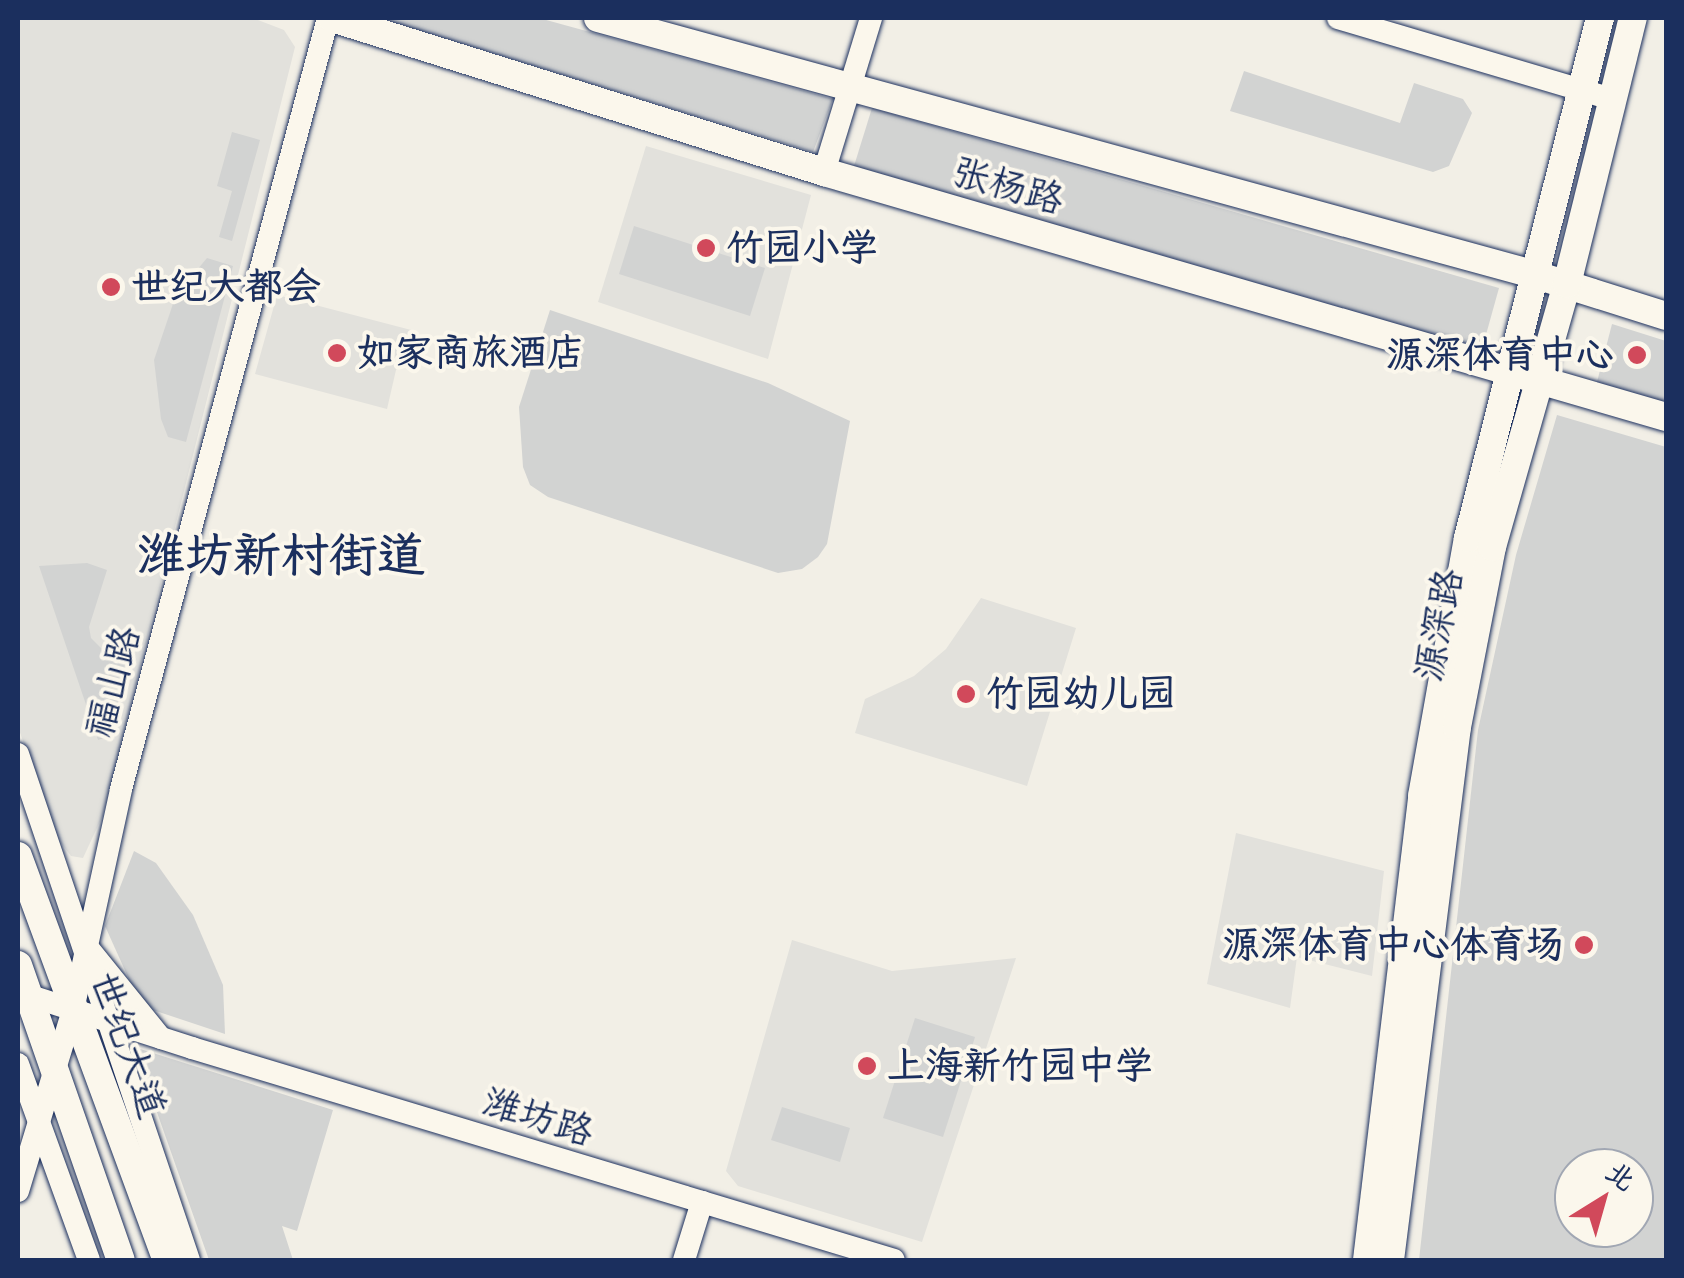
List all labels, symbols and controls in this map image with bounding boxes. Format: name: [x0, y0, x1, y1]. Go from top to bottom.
street label: 张杨路: [947, 148, 1069, 224]
place label: 竹园小学: [726, 225, 878, 271]
marker: 竹园小学: [695, 237, 717, 259]
place label: 世纪大都会: [131, 264, 321, 310]
marker: 世纪大都会: [100, 276, 122, 298]
place label: 如家商旅酒店: [357, 330, 585, 376]
place label: 源深体育中心: [1386, 332, 1614, 378]
marker: 如家商旅酒店: [326, 342, 348, 364]
marker: 源深体育中心: [1624, 342, 1650, 368]
district label: 潍坊新村街道: [137, 526, 425, 584]
street label: 源深路: [1406, 565, 1472, 685]
street label: 福山路: [76, 621, 150, 743]
place label: 竹园幼儿园: [986, 671, 1176, 717]
marker: 竹园幼儿园: [955, 683, 977, 705]
place label: 源深体育中心体育场: [1222, 922, 1564, 968]
marker: 源深体育中心体育场: [1573, 934, 1595, 956]
street label: 世纪大道: [81, 966, 175, 1124]
place label: 上海新竹园中学: [887, 1043, 1153, 1089]
marker: 上海新竹园中学: [856, 1055, 878, 1077]
street label: 潍坊路: [477, 1079, 599, 1155]
north arrow: [1554, 1148, 1654, 1248]
text: 北: [1599, 1154, 1642, 1198]

